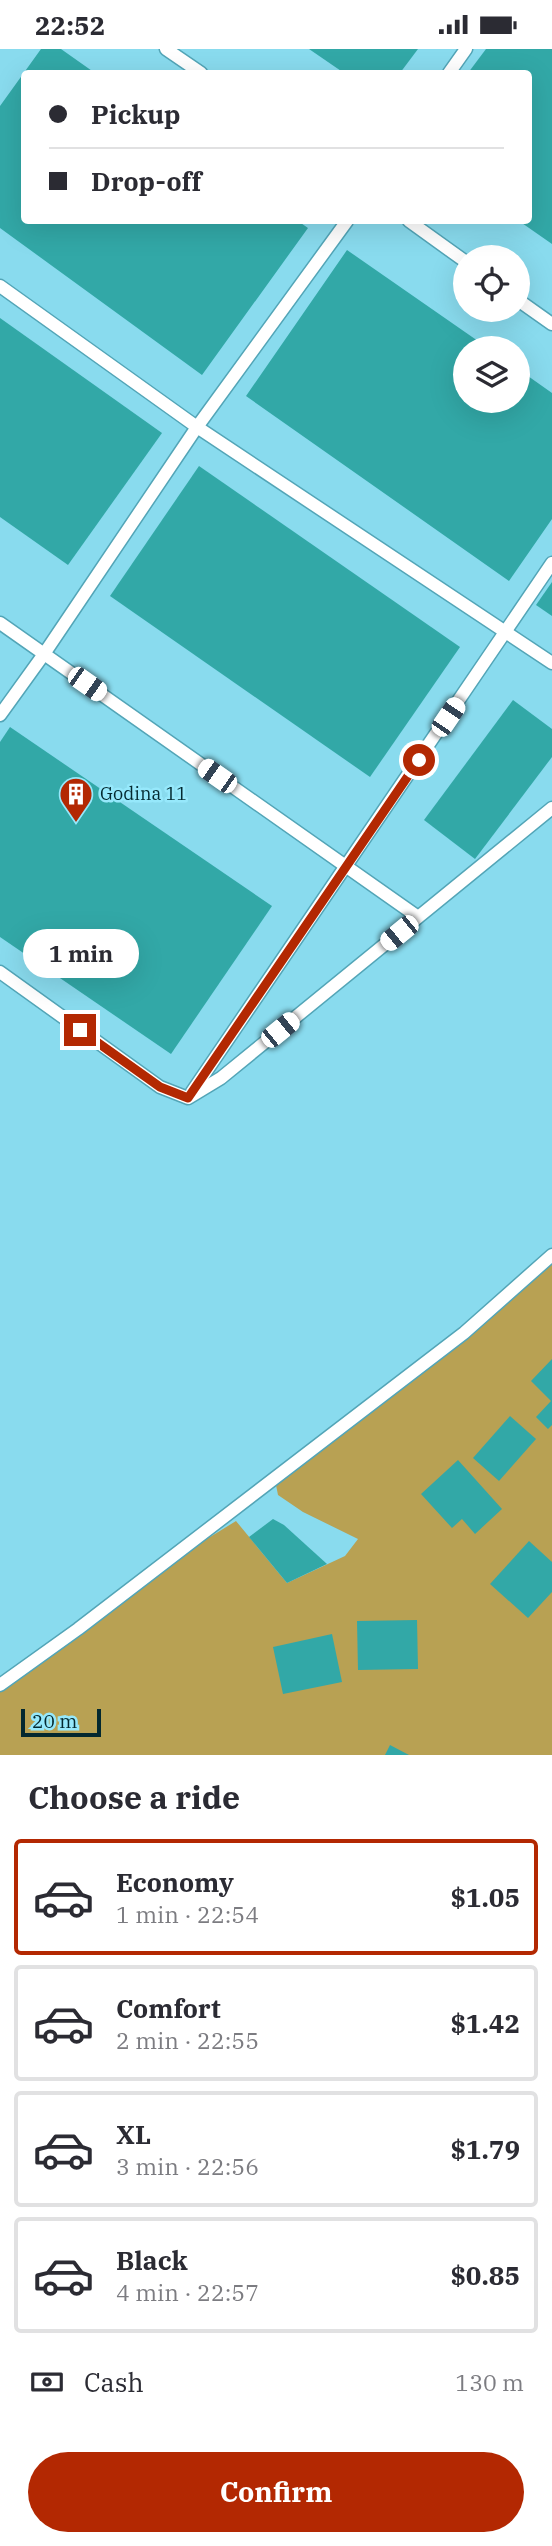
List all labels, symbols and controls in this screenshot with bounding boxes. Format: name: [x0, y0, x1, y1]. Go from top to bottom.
text: 22:52: [35, 8, 105, 42]
text: Pickup: [91, 97, 181, 131]
text: Drop-off: [91, 164, 202, 198]
map controls: [453, 245, 530, 413]
button: locate: [453, 245, 530, 322]
button: layers: [453, 336, 530, 413]
car: [64, 663, 111, 705]
car: [428, 694, 469, 740]
route start: [403, 744, 435, 776]
car: [194, 755, 241, 797]
building icon: Godina 11: [57, 775, 95, 824]
place label: Godina 11: [100, 782, 187, 805]
car: [377, 912, 422, 954]
callout: 1 min: [22, 929, 138, 977]
text: 1 min: [49, 938, 113, 968]
car: [258, 1009, 303, 1051]
route end: [64, 1014, 96, 1046]
scale bar: [21, 1706, 102, 1738]
text: 20 m: [32, 1709, 77, 1733]
text: Choose a ride: [28, 1776, 240, 1818]
text: Economy: [116, 1865, 234, 1899]
icon: car: [32, 1866, 95, 1929]
text: $1.05: [450, 1880, 520, 1914]
text: 1 min · 22:54: [116, 1899, 259, 1929]
text: Comfort: [116, 1991, 221, 2025]
icon: car: [32, 1992, 95, 2055]
text: $1.42: [450, 2006, 520, 2040]
text: 2 min · 22:55: [116, 2025, 259, 2055]
text: XL: [116, 2117, 151, 2151]
icon: car: [32, 2118, 95, 2181]
text: $1.79: [450, 2132, 520, 2166]
text: 3 min · 22:56: [116, 2151, 259, 2181]
text: Black: [116, 2243, 188, 2277]
icon: car: [32, 2244, 95, 2307]
text: $0.85: [450, 2258, 520, 2292]
text: 4 min · 22:57: [116, 2277, 259, 2307]
icon: cash: [28, 2363, 66, 2401]
text: Cash: [84, 2365, 144, 2399]
text: 130 m: [455, 2367, 524, 2397]
button: Confirm: [28, 2452, 524, 2532]

